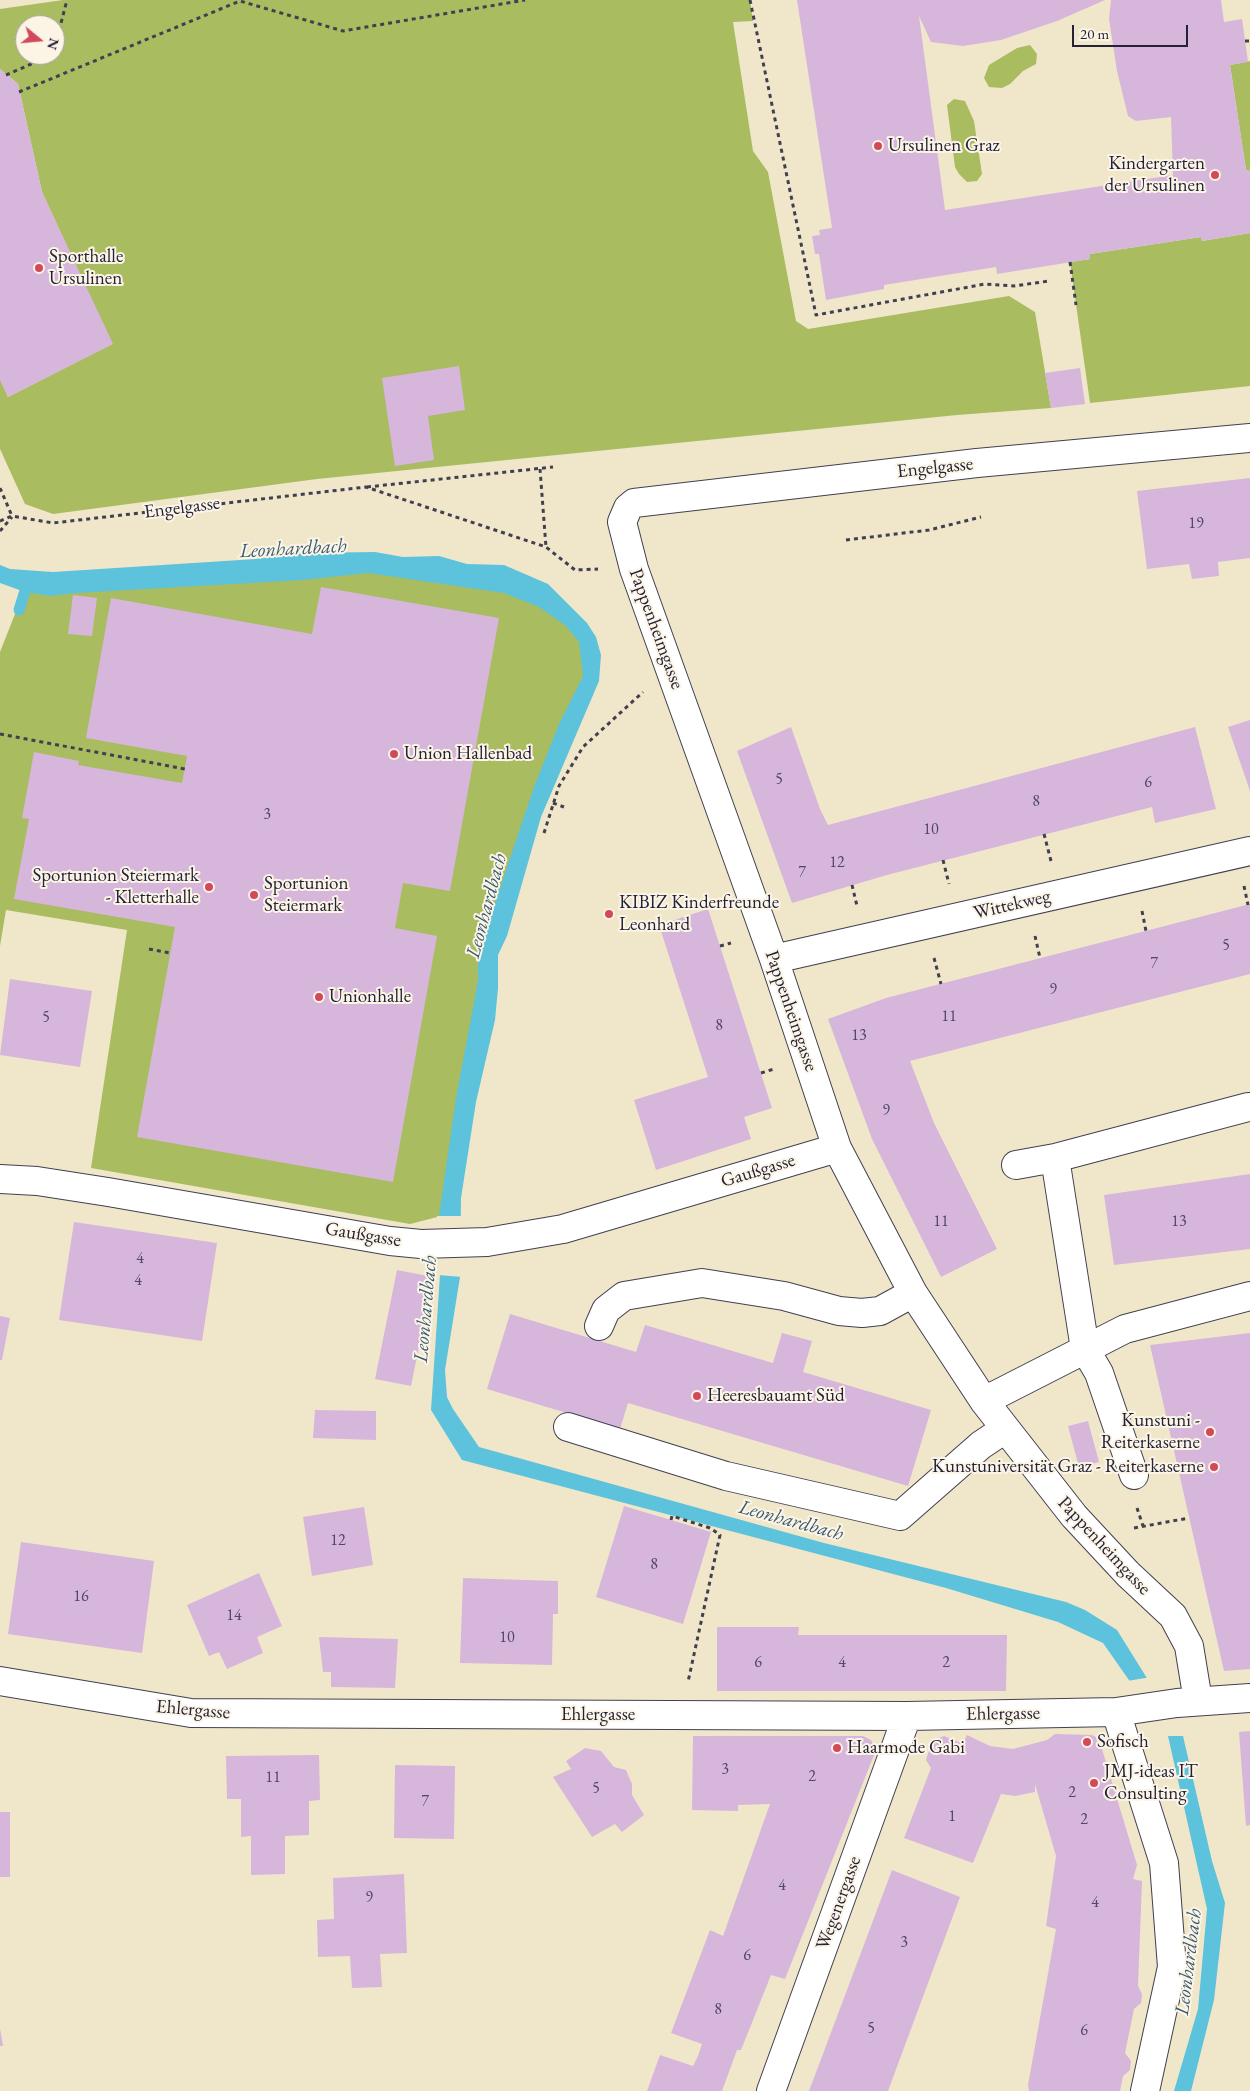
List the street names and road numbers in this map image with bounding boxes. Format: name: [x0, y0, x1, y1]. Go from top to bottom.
street label: Engelgasse: [896, 453, 974, 483]
street label: Engelgasse: [143, 492, 221, 524]
street label: Pappenheimgasse: [624, 566, 688, 692]
street label: Wittekweg: [971, 885, 1053, 925]
street label: Pappenheimgasse: [760, 948, 822, 1074]
street label: Gaußgasse: [718, 1149, 798, 1193]
street label: Gaußgasse: [323, 1218, 403, 1252]
street label: Pappenheimgasse: [1053, 1492, 1155, 1600]
street label: Ehlergasse: [155, 1695, 231, 1725]
street label: Ehlergasse: [966, 1702, 1040, 1726]
street label: Ehlergasse: [561, 1704, 635, 1726]
street label: Wegenergasse: [812, 1853, 866, 1953]

